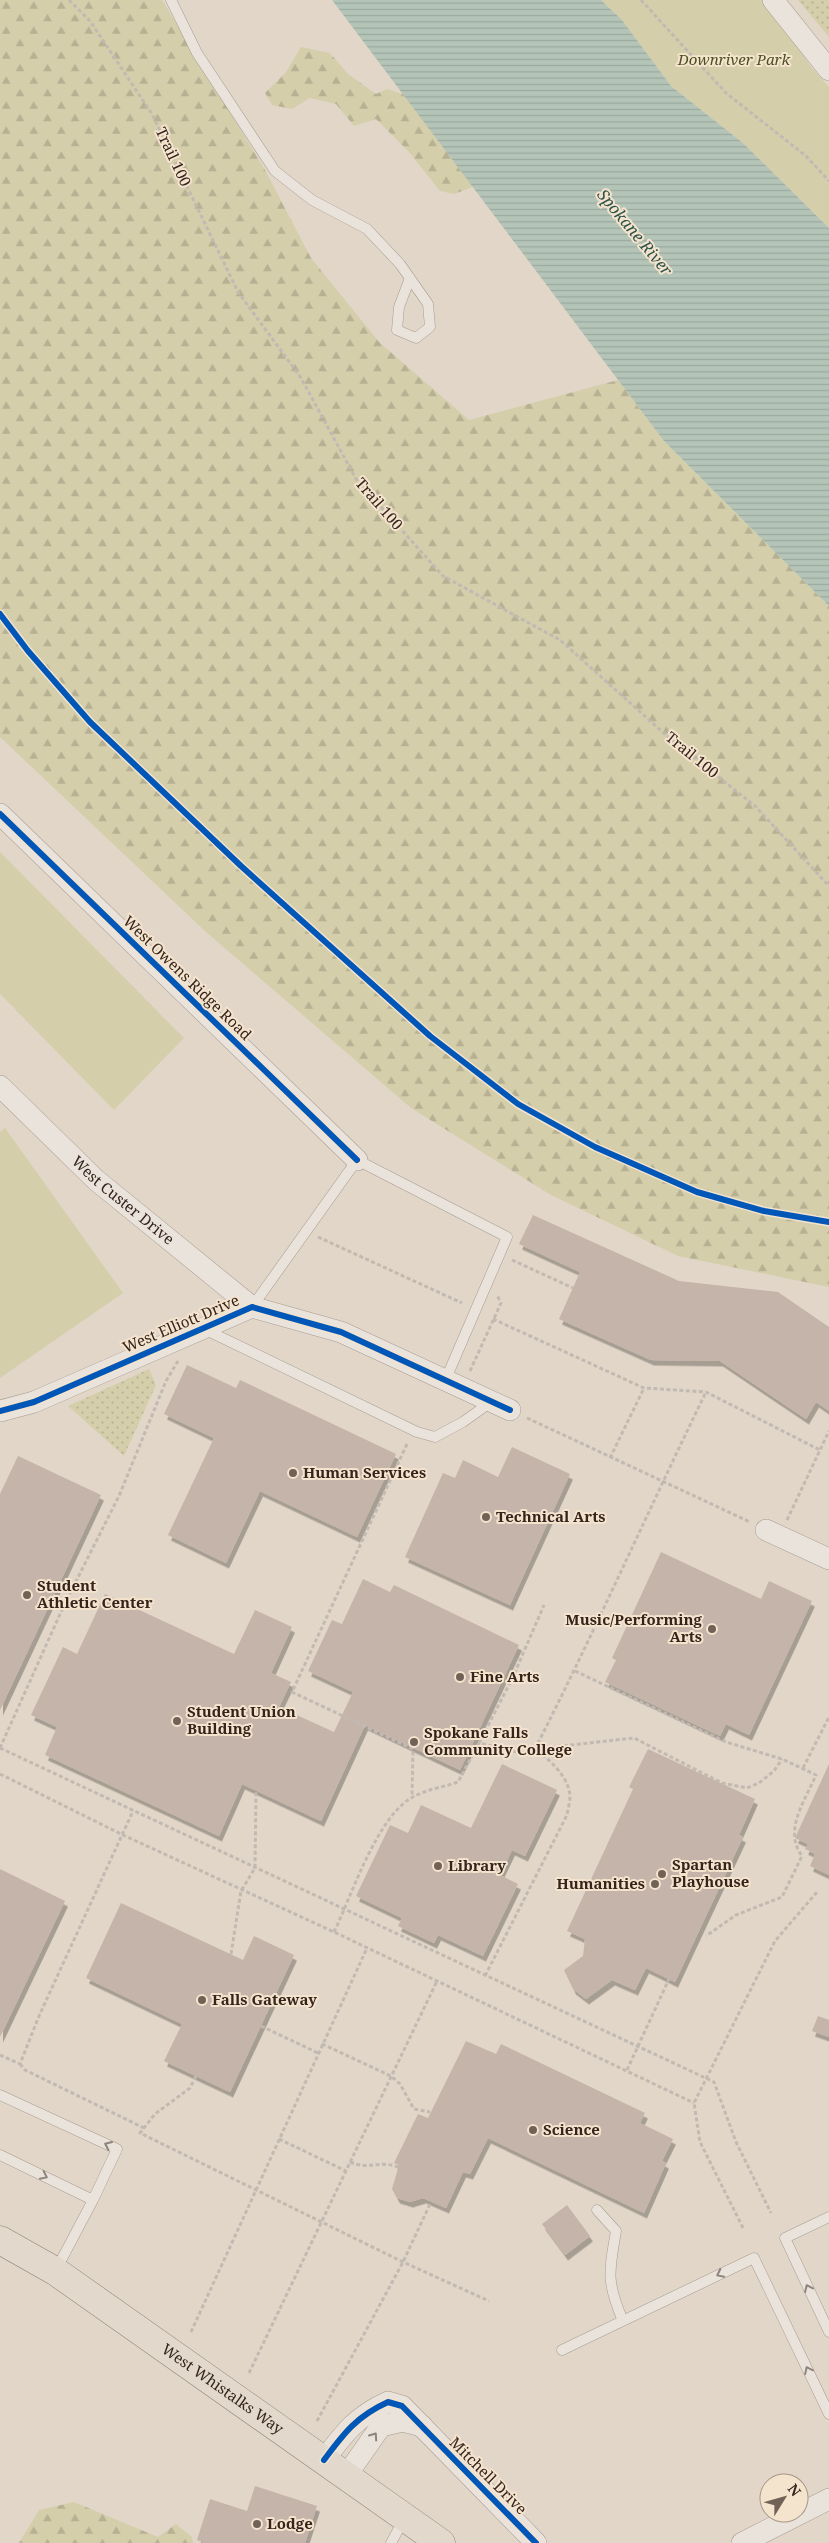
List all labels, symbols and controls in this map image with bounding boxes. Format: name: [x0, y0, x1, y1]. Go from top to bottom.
park label: Downriver Park: [677, 49, 791, 69]
street label: Trail 100: [152, 124, 196, 189]
water label: Spokane River: [592, 184, 678, 280]
street label: Trail 100: [352, 473, 408, 534]
street label: Trail 100: [662, 727, 723, 782]
street label: West Owens Ridge Road: [119, 911, 256, 1044]
street label: West Custer Drive: [68, 1151, 179, 1249]
street label: West Elliott Drive: [119, 1289, 242, 1357]
place label: Human Services: [303, 1462, 426, 1482]
marker: Human Services: [287, 1467, 299, 1479]
place label: Technical Arts: [496, 1506, 606, 1526]
marker: Technical Arts: [480, 1511, 492, 1523]
place label: Student Athletic Center: [37, 1575, 153, 1612]
marker: Student Athletic Center: [21, 1589, 33, 1601]
place label: Music/Performing Arts: [565, 1609, 703, 1646]
marker: Music/Performing Arts: [706, 1623, 718, 1635]
place label: Fine Arts: [470, 1666, 540, 1686]
marker: Fine Arts: [454, 1671, 466, 1683]
place label: Student Union Building: [187, 1701, 296, 1738]
marker: Student Union Building: [171, 1715, 183, 1727]
place label: Spokane Falls Community College: [424, 1722, 572, 1759]
marker: Spokane Falls Community College: [408, 1736, 420, 1748]
place label: Spartan Playhouse: [672, 1854, 749, 1891]
place label: Library: [448, 1855, 506, 1875]
marker: Library: [432, 1860, 444, 1872]
marker: Spartan Playhouse: [656, 1868, 668, 1880]
place label: Humanities: [556, 1873, 645, 1893]
marker: Humanities: [649, 1878, 661, 1890]
place label: Falls Gateway: [212, 1989, 317, 2009]
marker: Falls Gateway: [196, 1994, 208, 2006]
place label: Science: [543, 2119, 600, 2139]
marker: Science: [527, 2124, 539, 2136]
one-way arrow: [104, 2141, 113, 2151]
one-way arrow: [39, 2170, 48, 2181]
one-way arrow: [716, 2268, 725, 2279]
one-way arrow: [804, 2284, 815, 2293]
street label: West Whistalks Way: [158, 2338, 288, 2438]
one-way arrow: [804, 2366, 814, 2375]
one-way arrow: [368, 2432, 377, 2442]
street label: Mitchell Drive: [446, 2432, 532, 2518]
north arrow: [759, 2473, 809, 2523]
text: N: [784, 2480, 806, 2500]
place label: Lodge: [267, 2513, 313, 2533]
marker: Lodge: [251, 2518, 263, 2530]

